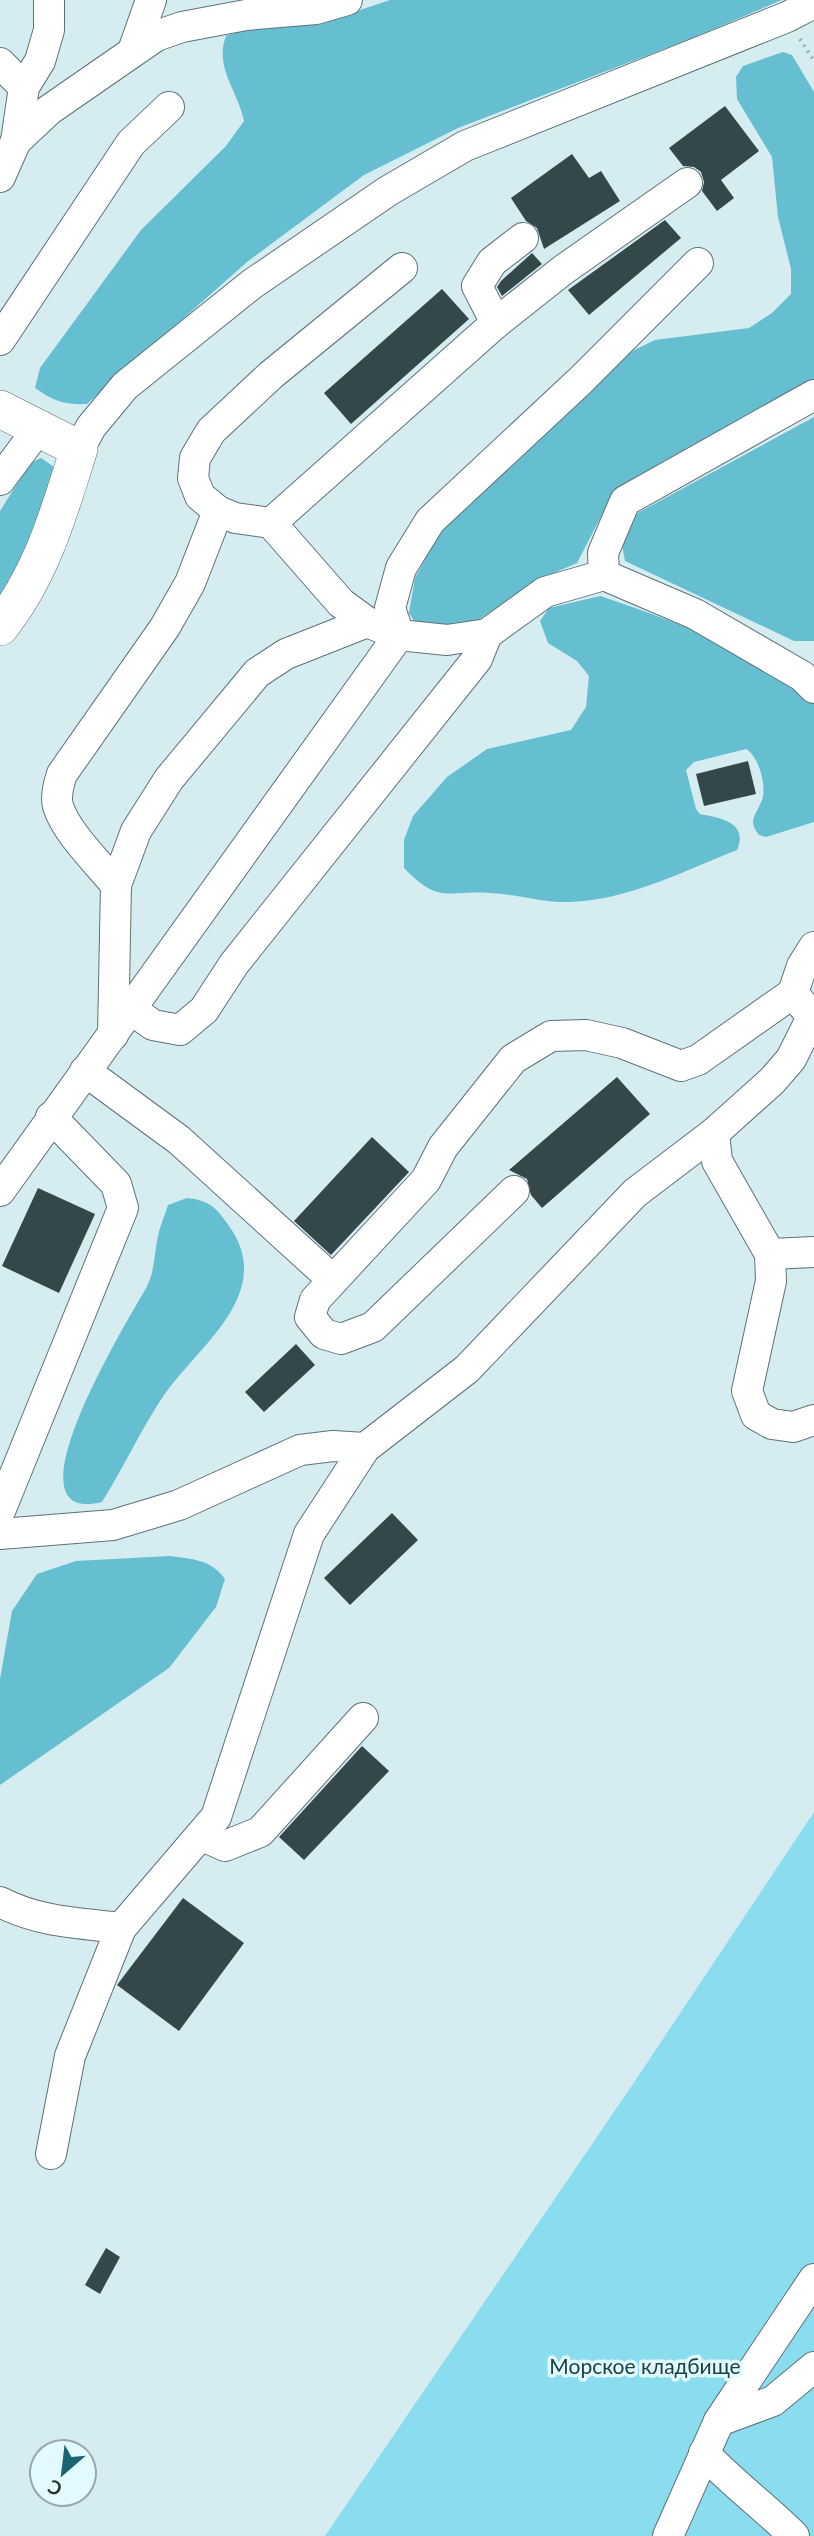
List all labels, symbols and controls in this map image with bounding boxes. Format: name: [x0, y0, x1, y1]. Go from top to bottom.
park label: Морское кладбище: [549, 2353, 741, 2378]
north arrow: [28, 2438, 98, 2508]
text: С: [43, 2475, 66, 2502]

